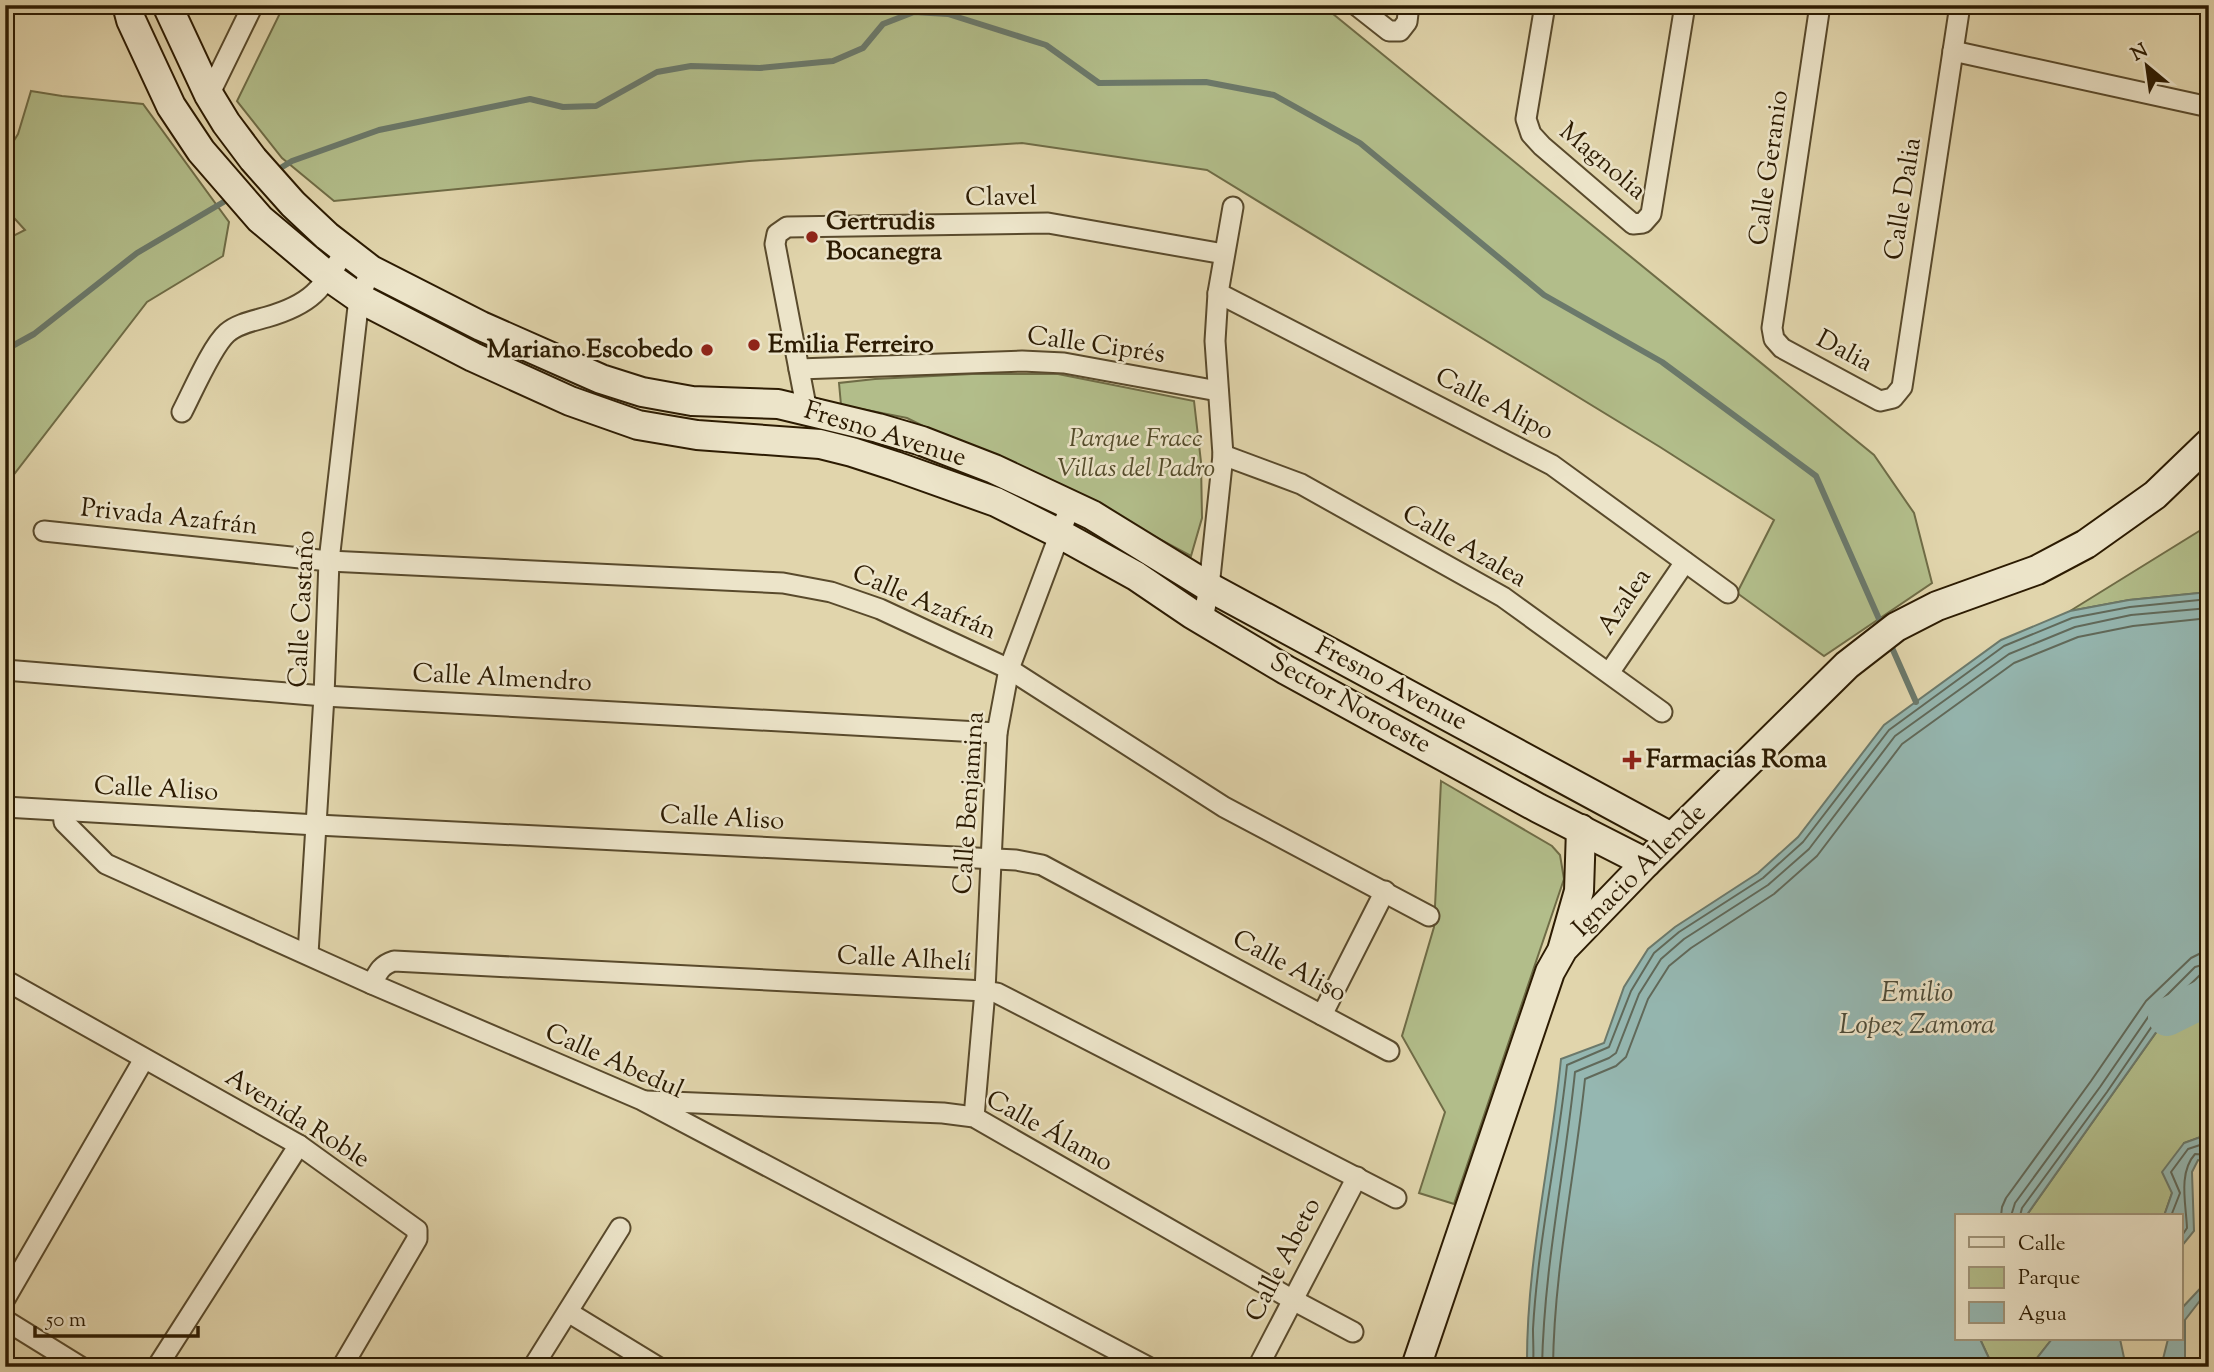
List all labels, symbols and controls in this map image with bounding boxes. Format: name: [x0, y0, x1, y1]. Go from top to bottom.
north arrow: [2112, 32, 2182, 102]
text: N: [2127, 38, 2153, 69]
street label: Calle Geranio: [1741, 88, 1799, 248]
street label: Magnolia: [1550, 114, 1654, 210]
street label: Calle Dalia: [1876, 135, 1932, 263]
street label: Clavel: [965, 179, 1037, 217]
place label: Gertrudis Bocanegra: [826, 204, 942, 271]
marker: Gertrudis Bocanegra: [804, 229, 820, 245]
street label: Calle Ciprés: [1025, 318, 1167, 374]
street label: Dalia: [1809, 322, 1879, 382]
place label: Emilia Ferreiro: [768, 327, 934, 364]
place label: Mariano Escobedo: [487, 332, 693, 369]
marker: Emilia Ferreiro: [746, 337, 762, 353]
marker: Mariano Escobedo: [699, 342, 715, 358]
street label: Calle Alipo: [1428, 359, 1560, 451]
street label: Fresno Avenue: [799, 393, 971, 477]
park label: Parque Fracc Villas del Padro: [1057, 421, 1215, 488]
street label: Privada Azafrán: [79, 490, 259, 546]
street label: Calle Azalea: [1395, 496, 1533, 598]
street label: Calle Castaño: [280, 529, 326, 689]
street label: Calle Azafrán: [846, 556, 1002, 650]
street label: Azalea: [1589, 561, 1661, 643]
street label: Fresno Avenue: [1308, 629, 1474, 741]
street label: Sector Noroeste: [1263, 644, 1437, 764]
street label: Calle Almendro: [411, 656, 593, 702]
street label: Calle Benjamina: [945, 710, 995, 896]
place label: Farmacias Roma: [1646, 742, 1827, 779]
marker: Farmacias Roma: [1624, 752, 1640, 768]
street label: Calle Aliso: [93, 768, 219, 812]
street label: Ignacio Allende: [1565, 796, 1715, 946]
street label: Calle Aliso: [659, 797, 785, 841]
street label: Calle Aliso: [1225, 921, 1353, 1013]
street label: Calle Alhelí: [836, 938, 972, 982]
water label: Emilio Lopez Zamora: [1839, 974, 1995, 1046]
street label: Calle Abedul: [539, 1015, 689, 1109]
street label: Avenida Roble: [217, 1060, 377, 1178]
street label: Calle Álamo: [979, 1082, 1119, 1182]
street label: Calle Abeto: [1237, 1192, 1331, 1328]
legend: [1955, 1214, 2182, 1340]
text: Calle: [2018, 1230, 2066, 1260]
text: Parque: [2018, 1264, 2080, 1294]
scale bar: [35, 1295, 198, 1339]
text: Agua: [2018, 1300, 2067, 1330]
text: 50 m: [45, 1306, 86, 1336]

